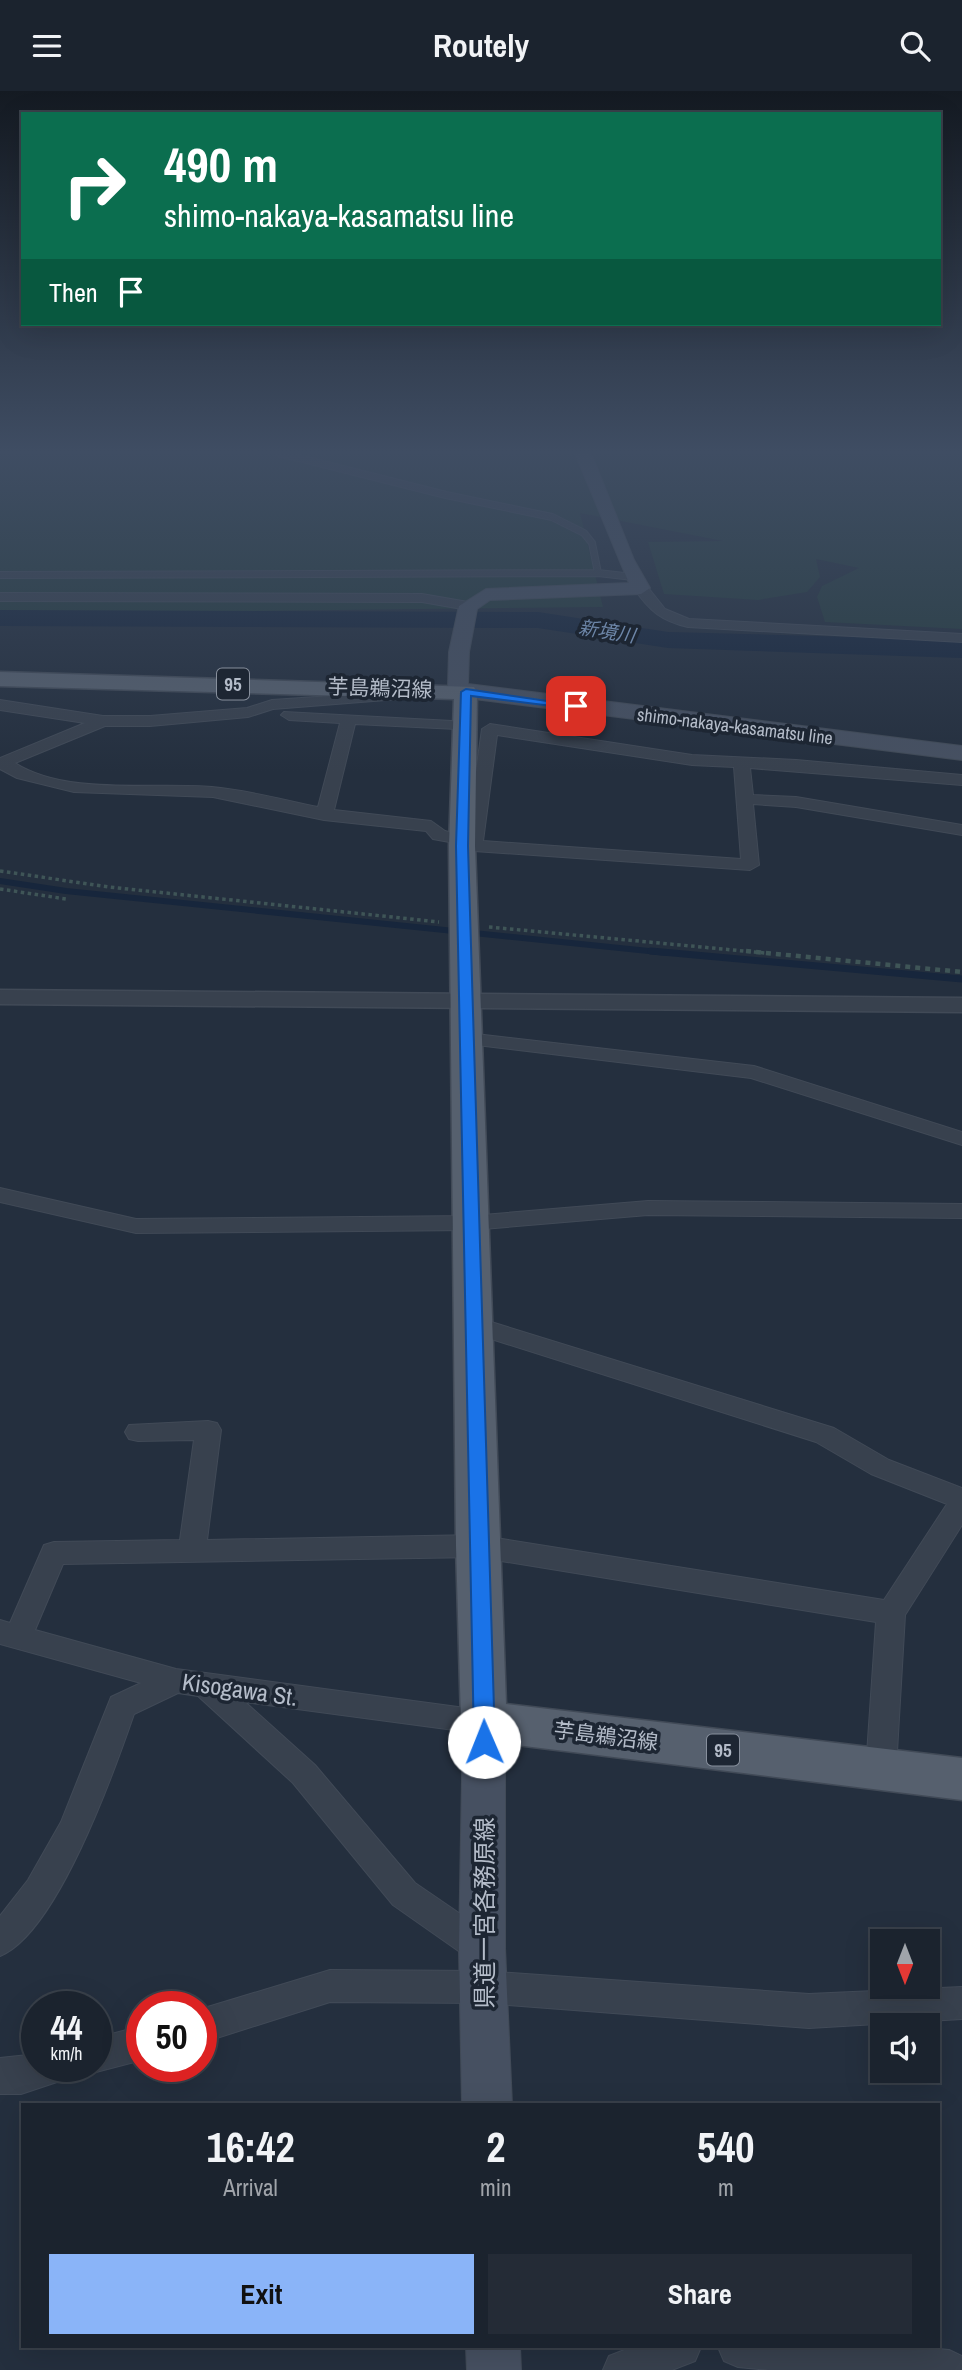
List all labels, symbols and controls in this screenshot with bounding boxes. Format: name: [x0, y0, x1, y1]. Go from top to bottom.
text: Routely: [433, 24, 529, 67]
icon: menu: [28, 27, 66, 65]
icon: search: [896, 27, 934, 65]
text: 490 m: [164, 131, 278, 197]
icon: right: [49, 140, 140, 231]
text: shimo-nakaya-kasamatsu line: [164, 194, 514, 237]
icon: arrive: [112, 273, 150, 311]
text: Then: [49, 275, 98, 310]
water label: 新境川: [577, 614, 639, 649]
road number: 95: [217, 669, 249, 699]
street label: 芋島鵜沼線: [327, 672, 433, 704]
pin: [546, 676, 606, 736]
icon: arrive: [557, 687, 595, 725]
street label: shimo-nakaya-kasamatsu line: [636, 702, 834, 750]
street label: Kisogawa St.: [180, 1665, 300, 1713]
position arrow: [447, 1705, 521, 1779]
street label: 芋島鵜沼線: [552, 1715, 660, 1757]
road number: 95: [707, 1735, 739, 1765]
street label: 県道一宮各務原線: [468, 1817, 500, 2009]
north arrow: [870, 1929, 940, 1999]
map controls: [870, 1929, 940, 2083]
speed limit sign: 50: [126, 1991, 217, 2082]
text: 44: [51, 2004, 82, 2051]
button: sound: [870, 2013, 940, 2083]
text: km/h: [51, 2041, 83, 2066]
text: 16:42: [207, 2119, 295, 2175]
text: 2: [486, 2119, 505, 2175]
text: 540: [697, 2119, 755, 2175]
text: Arrival: [223, 2172, 278, 2203]
text: min: [480, 2172, 512, 2203]
text: m: [718, 2172, 734, 2203]
button: Exit: [49, 2254, 474, 2334]
button: Share: [488, 2254, 912, 2334]

